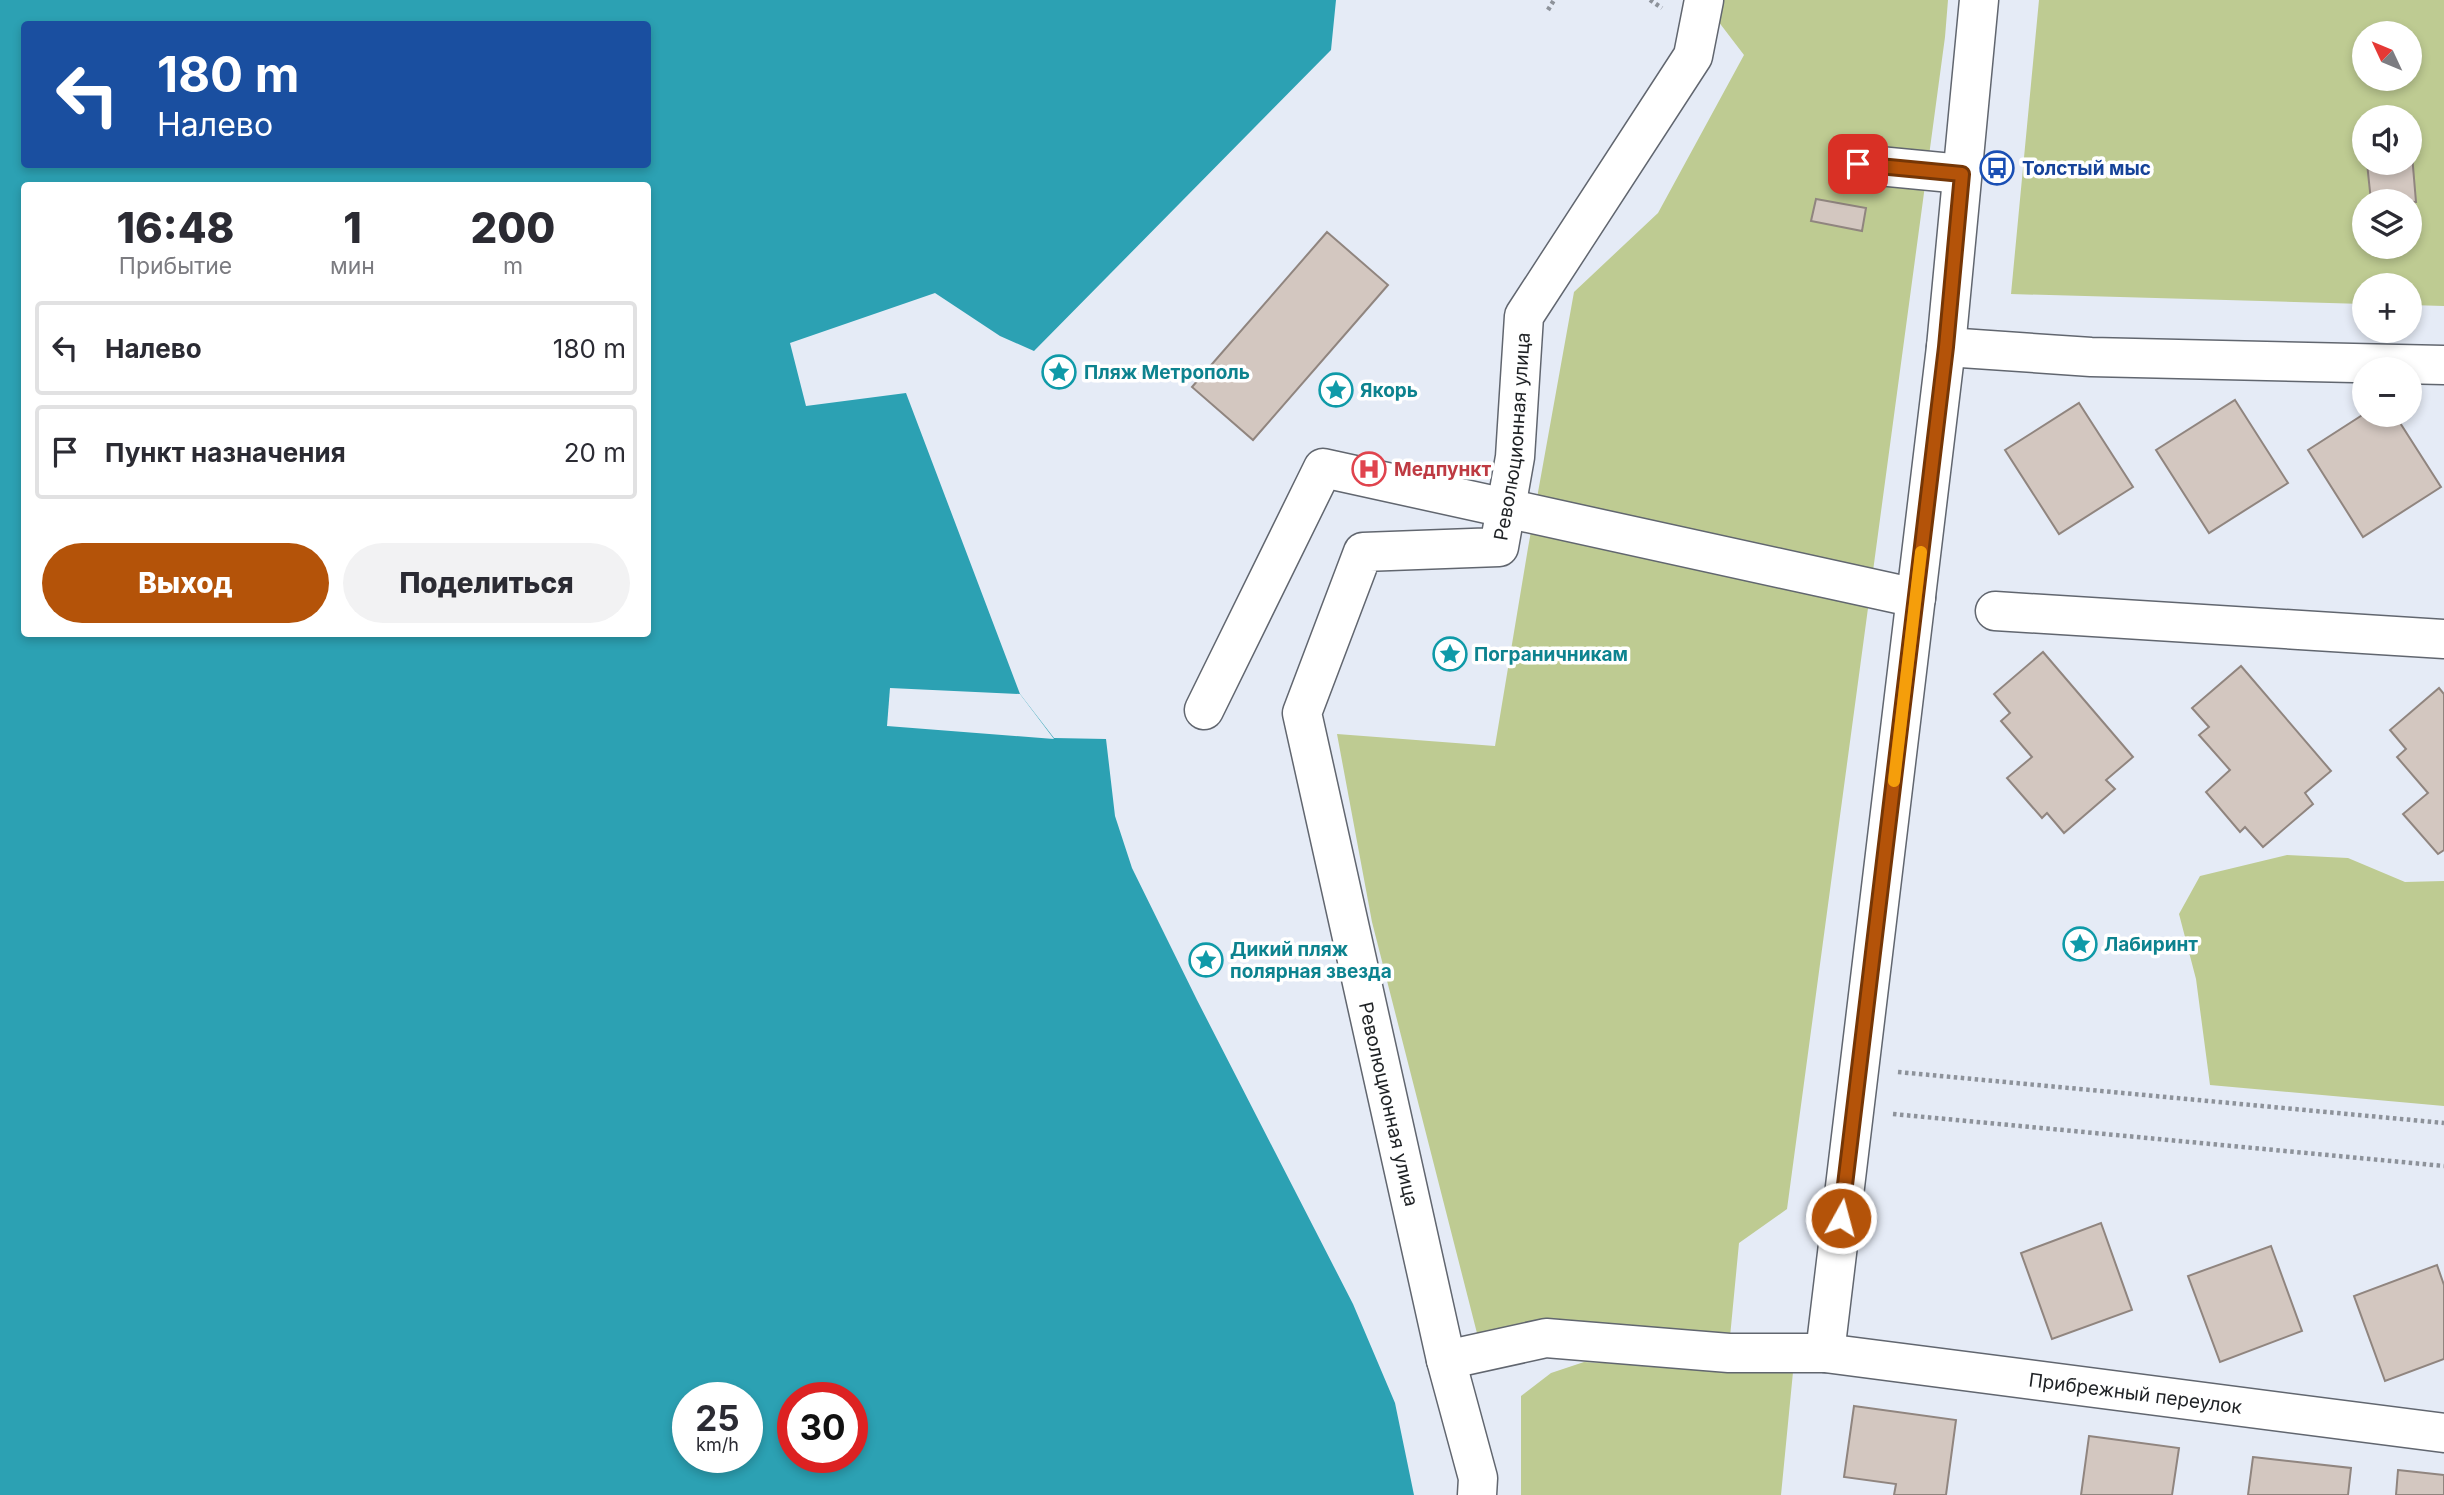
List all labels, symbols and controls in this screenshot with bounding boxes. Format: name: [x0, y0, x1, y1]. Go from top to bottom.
north arrow: [2352, 21, 2422, 91]
map controls: [2352, 21, 2422, 427]
text: 180 m: [157, 45, 299, 104]
icon: left: [42, 49, 133, 140]
text: Налево: [157, 105, 273, 144]
button: sound: [2352, 105, 2422, 175]
pin: [1828, 134, 1888, 194]
icon: arrive: [1839, 145, 1877, 183]
bus stop icon: Толстый мыс: [1978, 149, 2016, 187]
place label: Толстый мыс: [2022, 157, 2151, 180]
button: layers: [2352, 189, 2422, 259]
text: 16:48: [117, 202, 235, 253]
text: 1: [343, 202, 362, 253]
text: 200: [471, 202, 555, 253]
text: Прибытие: [119, 252, 232, 280]
text: мин: [330, 252, 375, 280]
text: m: [503, 252, 523, 280]
button: +: [2352, 273, 2422, 343]
icon: left: [46, 329, 84, 367]
street label: Революционная улица: [1489, 332, 1535, 542]
text: Налево: [105, 333, 202, 364]
text: 180 m: [553, 333, 626, 364]
place icon: Пляж Метрополь: [1040, 353, 1078, 391]
button: −: [2352, 357, 2422, 427]
place label: Пляж Метрополь: [1084, 361, 1250, 384]
place icon: Якорь: [1317, 371, 1355, 409]
place label: Якорь: [1360, 379, 1418, 402]
icon: arrive: [46, 433, 84, 471]
text: Пункт назначения: [105, 437, 346, 468]
text: 20 m: [564, 437, 626, 468]
hospital icon: Медпункт: [1350, 450, 1388, 488]
place label: Медпункт: [1394, 458, 1491, 481]
button: Выход: [42, 543, 329, 623]
button: Поделиться: [343, 543, 630, 623]
place icon: Пограничникам: [1431, 635, 1469, 673]
place label: Пограничникам: [1474, 643, 1628, 666]
place icon: Лабиринт: [2061, 925, 2099, 963]
place label: Лабиринт: [2104, 933, 2198, 956]
place label: Дикий пляж полярная звезда: [1230, 938, 1392, 983]
place icon: Дикий пляж полярная звезда: [1187, 941, 1225, 979]
street label: Революционная улица: [1354, 1000, 1423, 1209]
position arrow: [1804, 1181, 1878, 1255]
street label: Прибрежный переулок: [2027, 1368, 2244, 1419]
speed limit sign: 30: [777, 1382, 868, 1473]
text: 25: [695, 1397, 740, 1439]
text: km/h: [696, 1434, 739, 1455]

